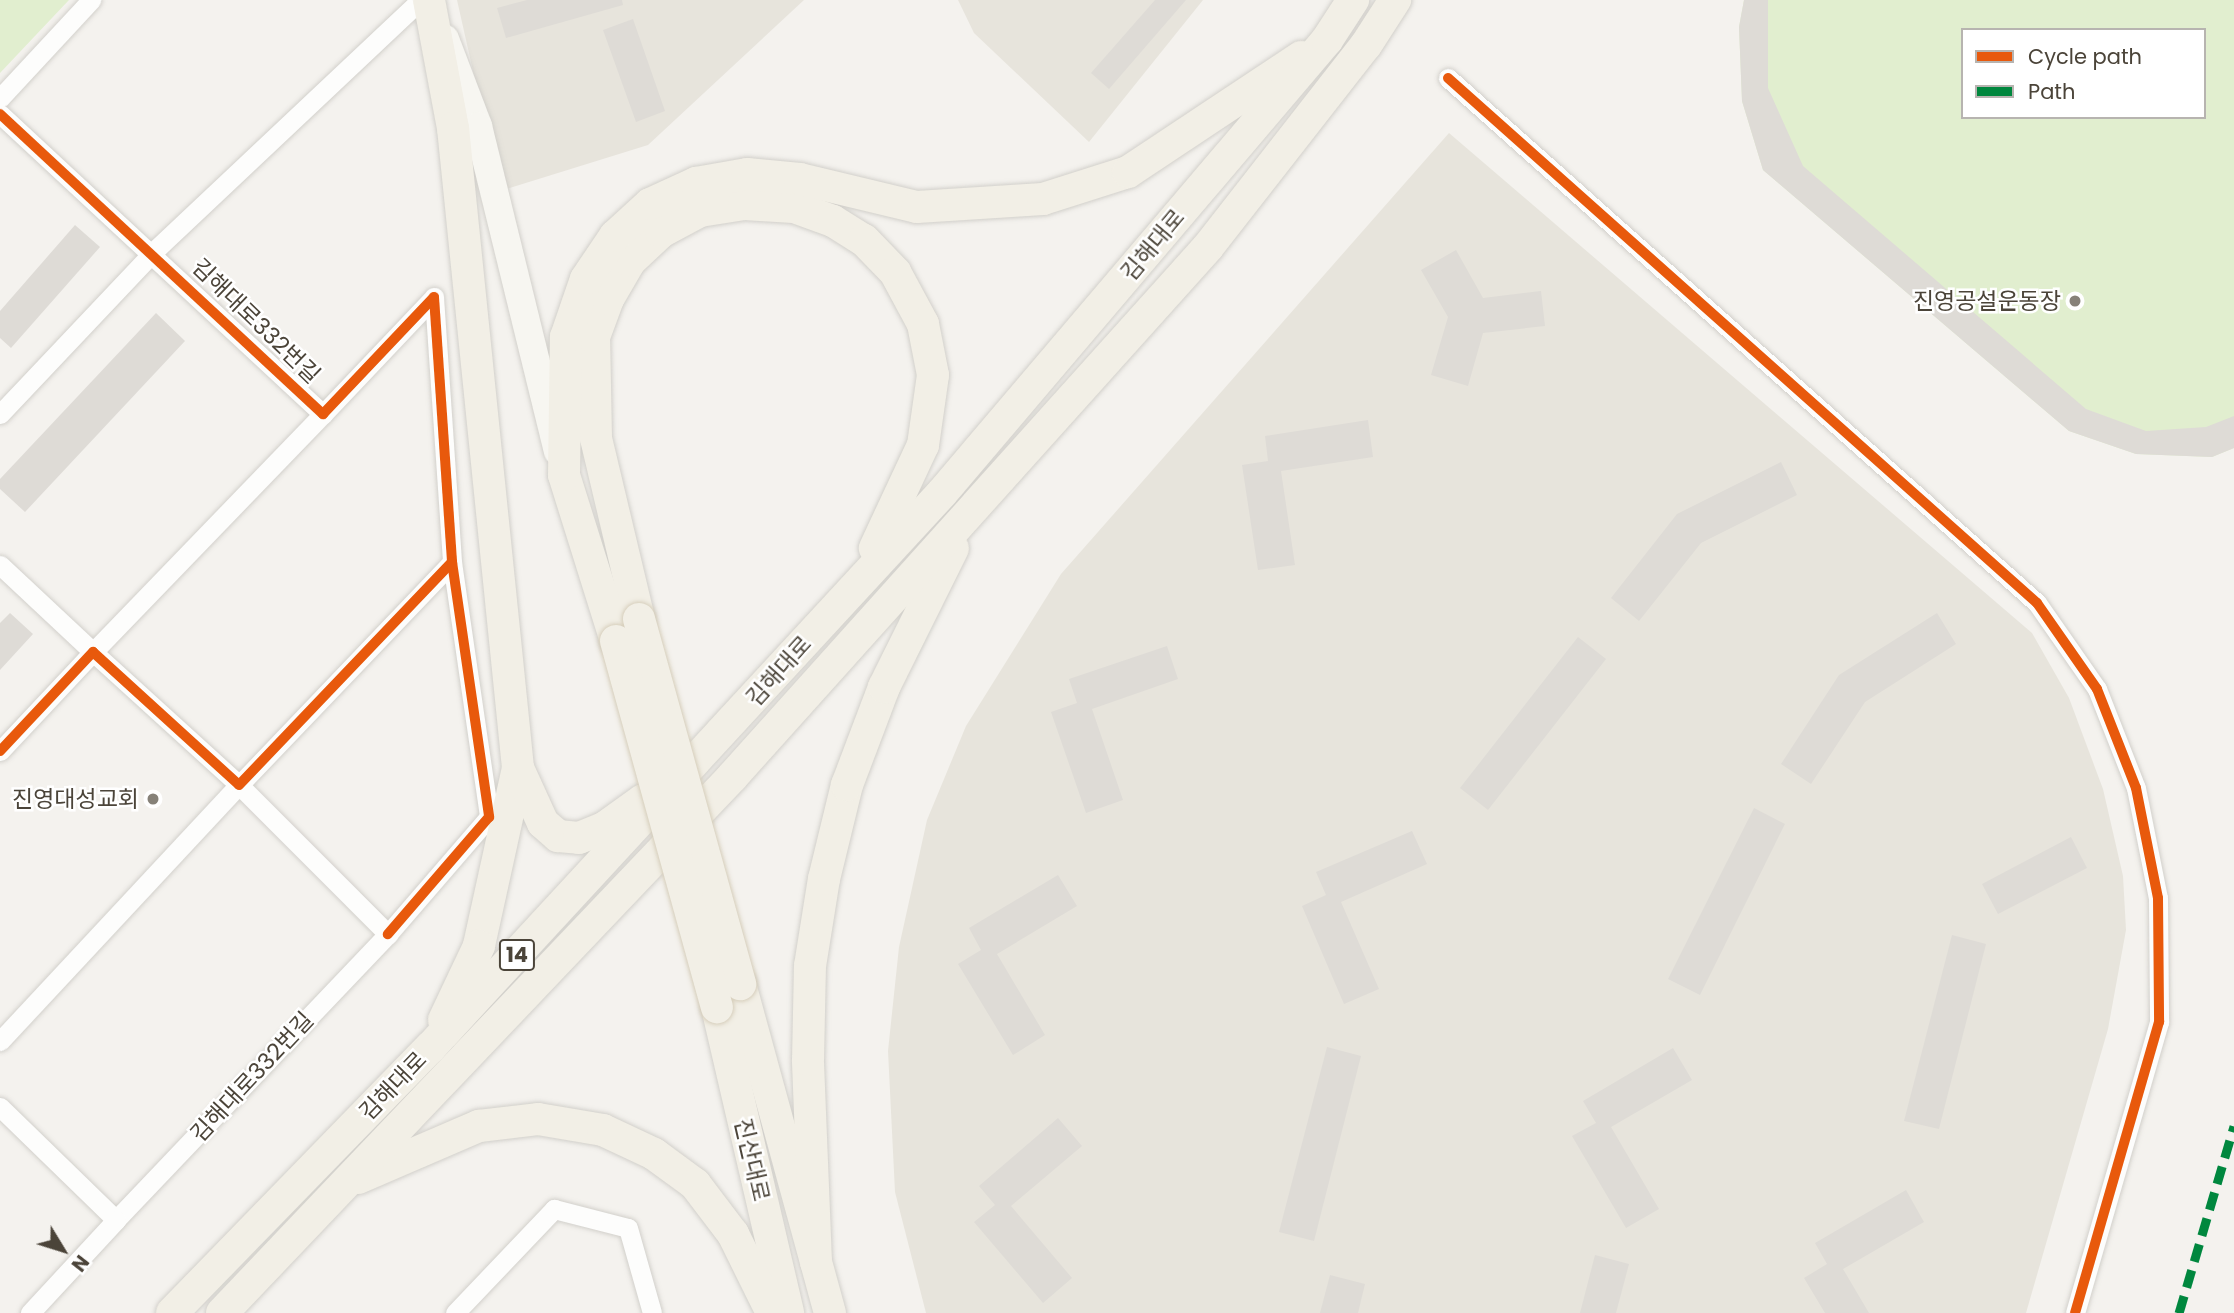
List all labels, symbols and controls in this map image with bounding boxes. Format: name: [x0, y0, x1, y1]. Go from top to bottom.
legend: [1961, 28, 2206, 119]
text: Cycle path: [2028, 42, 2142, 71]
text: Path: [2028, 77, 2075, 106]
street label: 김해대로: [1115, 204, 1191, 286]
street label: 김해대로332번길: [186, 253, 326, 389]
place label: 진영공설운동장: [1913, 287, 2061, 315]
marker: 진영공설운동장: [2067, 293, 2083, 309]
street label: 김해대로: [740, 630, 818, 712]
place label: 진영대성교회: [12, 785, 139, 813]
marker: 진영대성교회: [145, 791, 161, 807]
road number: 14: [498, 937, 536, 972]
street label: 김해대로332번길: [185, 1006, 319, 1148]
street label: 김해대로: [354, 1046, 432, 1126]
street label: 진산대로: [729, 1116, 775, 1204]
north arrow: [28, 1215, 98, 1285]
text: N: [65, 1249, 95, 1277]

